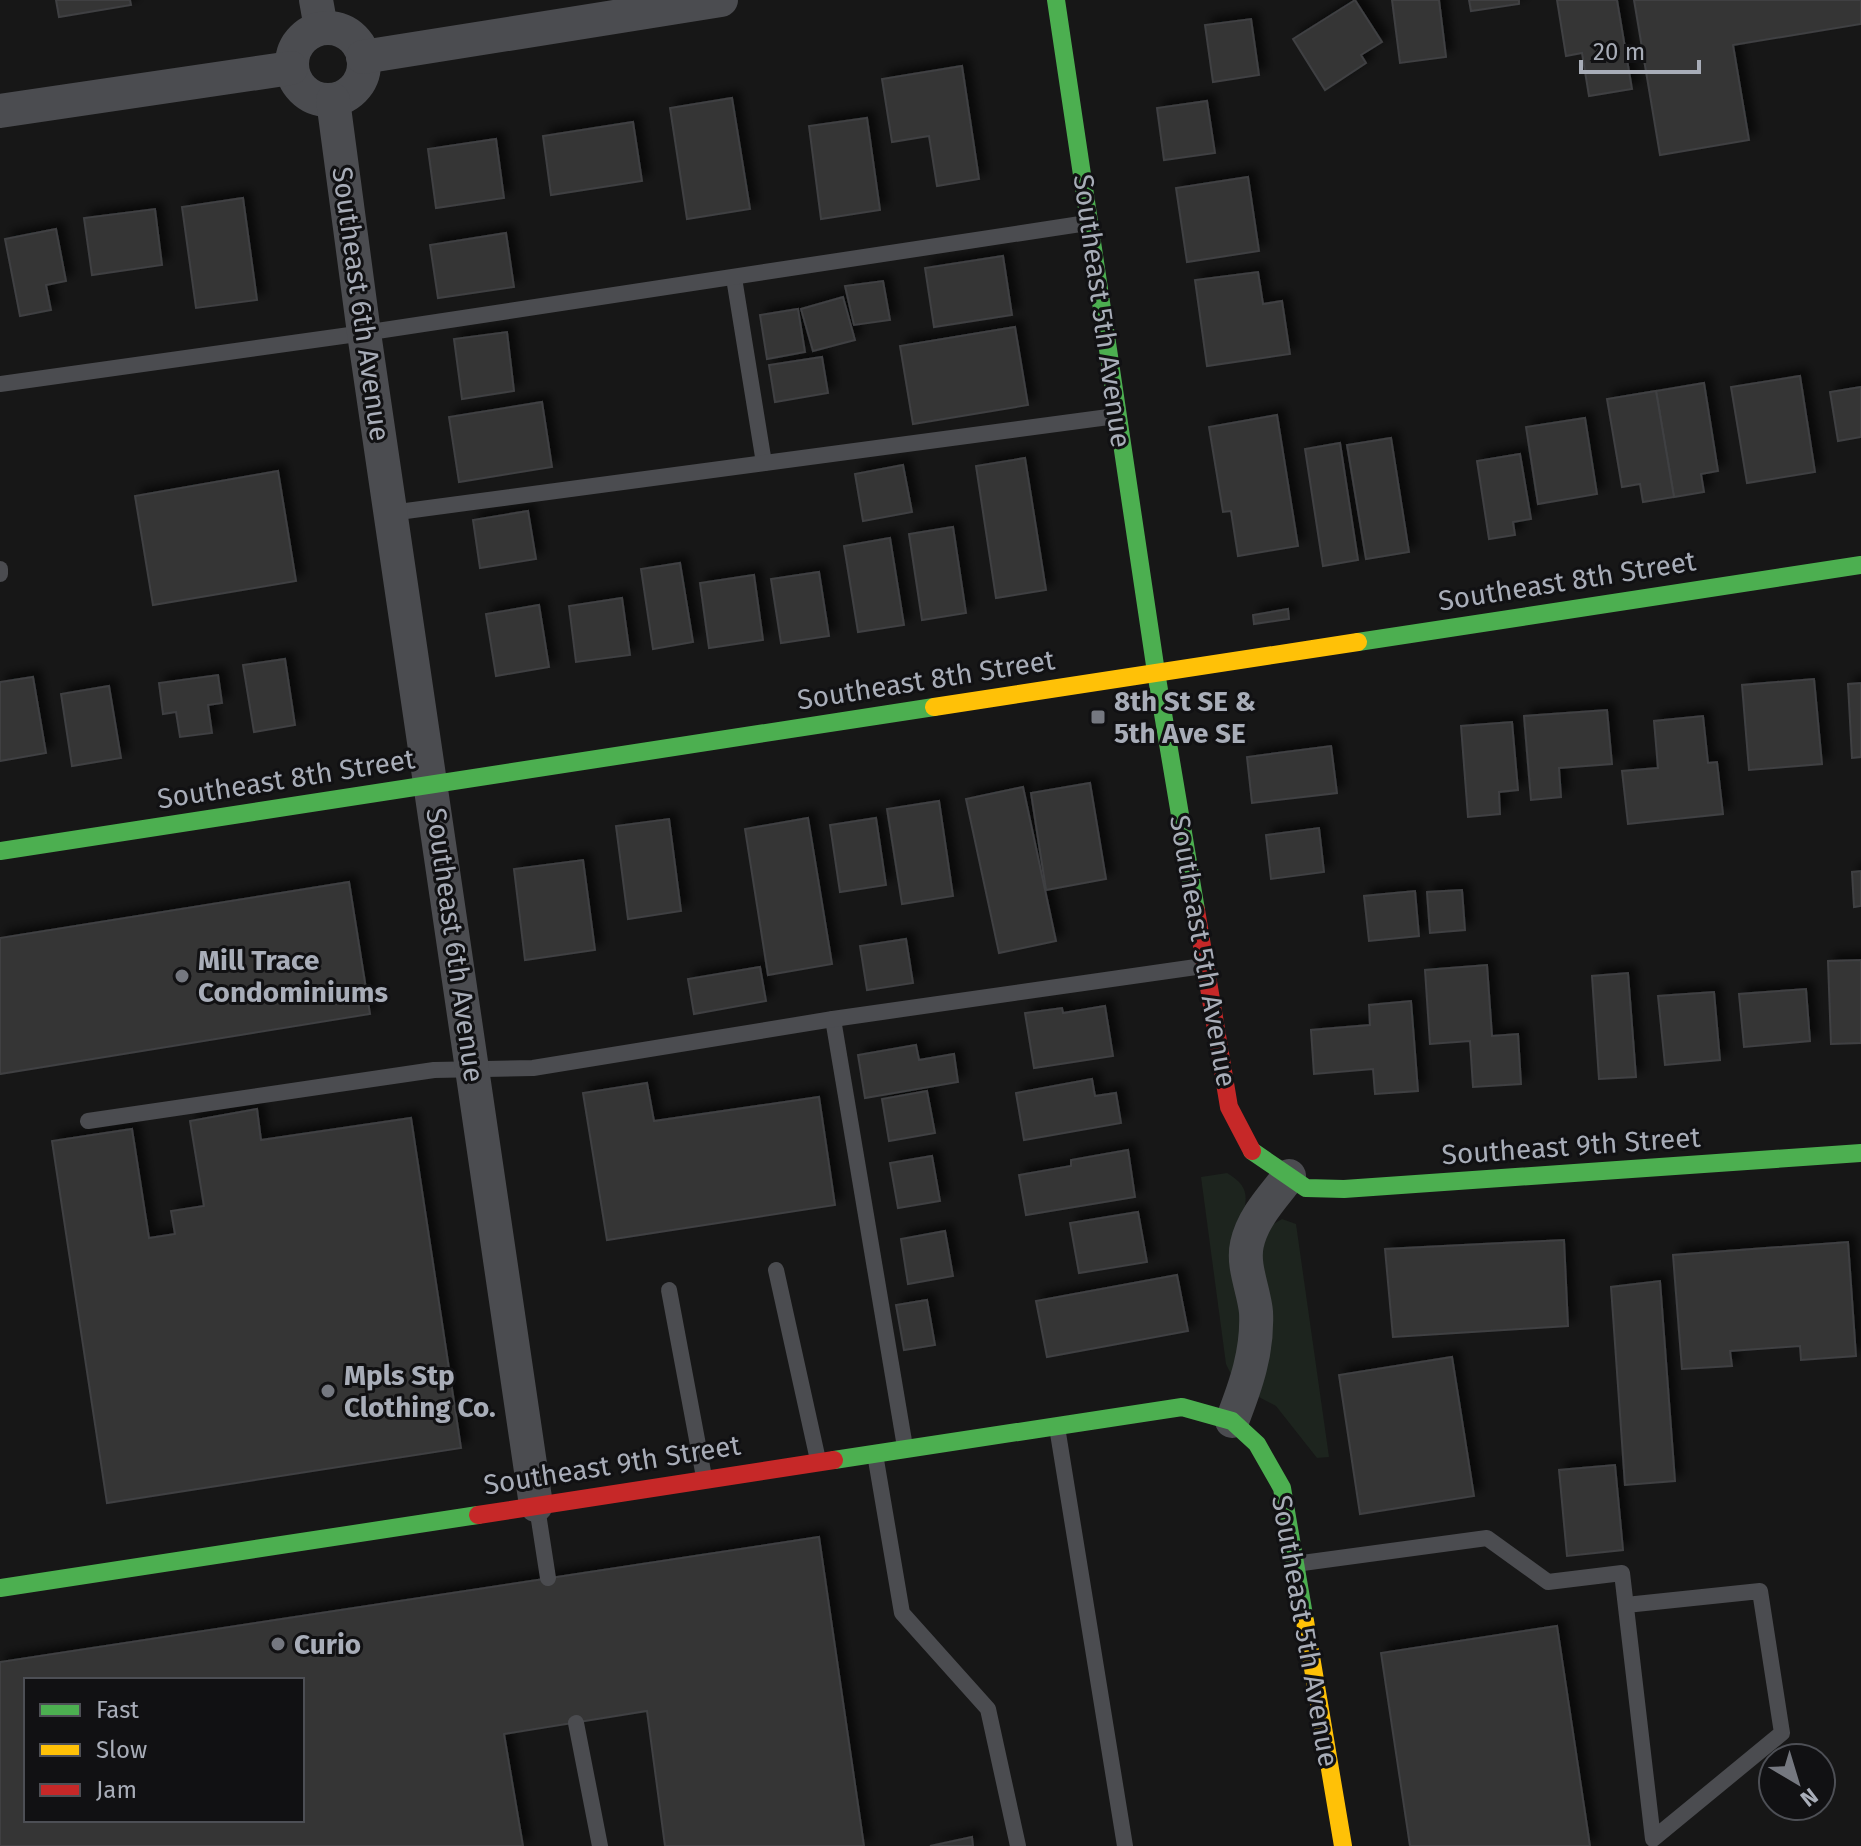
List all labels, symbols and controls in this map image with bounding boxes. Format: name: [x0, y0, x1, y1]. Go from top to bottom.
scale bar: [1581, 24, 1699, 74]
text: 20 m: [1593, 38, 1645, 66]
street label: Southeast 6th Avenue: [325, 165, 397, 443]
street label: Southeast 5th Avenue: [1066, 172, 1138, 450]
street label: Southeast 8th Street: [1436, 544, 1699, 618]
street label: Southeast 8th Street: [795, 643, 1058, 717]
place label: 8th St SE & 5th Ave SE: [1114, 685, 1256, 750]
marker: 8th St SE & 5th Ave SE: [1089, 708, 1107, 726]
street label: Southeast 8th Street: [155, 742, 418, 816]
street label: Southeast 6th Avenue: [419, 806, 491, 1084]
street label: Southeast 5th Avenue: [1163, 812, 1243, 1090]
place label: Mill Trace Condominiums: [198, 944, 388, 1009]
marker: Mill Trace Condominiums: [173, 967, 191, 985]
street label: Southeast 9th Street: [1440, 1120, 1703, 1172]
place label: Mpls Stp Clothing Co.: [344, 1359, 496, 1424]
marker: Mpls Stp Clothing Co.: [319, 1382, 337, 1400]
street label: Southeast 9th Street: [481, 1428, 744, 1502]
street label: Southeast 5th Avenue: [1265, 1492, 1345, 1770]
place label: Curio: [294, 1628, 361, 1661]
marker: Curio: [269, 1635, 287, 1653]
legend: [24, 1678, 304, 1822]
text: Fast: [96, 1696, 139, 1724]
text: Slow: [96, 1736, 147, 1764]
north arrow: [1757, 1742, 1837, 1822]
text: Jam: [96, 1776, 137, 1804]
text: N: [1795, 1782, 1823, 1812]

